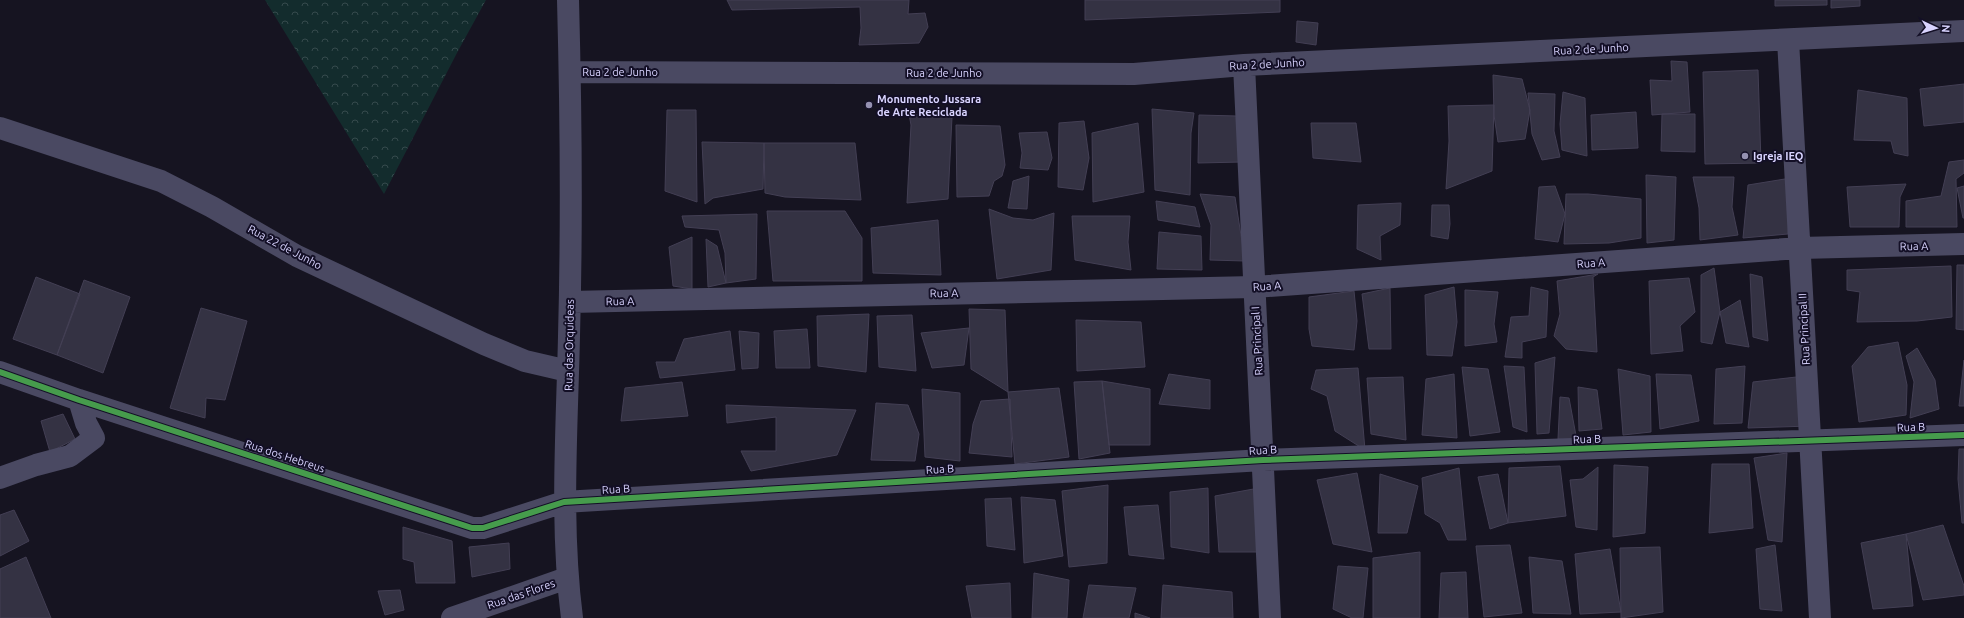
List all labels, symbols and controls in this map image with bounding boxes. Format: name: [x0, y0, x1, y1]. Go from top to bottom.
north arrow: [1916, 8, 1956, 48]
text: N: [1940, 24, 1952, 33]
street label: Rua 2 de Junho: [1553, 41, 1629, 57]
street label: Rua 2 de Junho: [1229, 56, 1305, 72]
street label: Rua 2 de Junho: [582, 66, 658, 78]
street label: Rua 2 de Junho: [906, 67, 982, 79]
place label: Monumento Jussara de Arte Reciclada: [877, 93, 981, 118]
marker: Monumento Jussara de Arte Reciclada: [864, 100, 874, 110]
place label: Igreja IEQ: [1753, 150, 1804, 162]
marker: Igreja IEQ: [1740, 151, 1750, 161]
street label: Rua 22 de Junho: [246, 222, 324, 272]
street label: Rua A: [1900, 240, 1929, 252]
street label: Rua A: [1576, 256, 1606, 270]
street label: Rua A: [1252, 279, 1282, 293]
street label: Rua A: [930, 287, 959, 299]
street label: Rua Principal II: [1796, 293, 1812, 365]
street label: Rua A: [606, 295, 635, 307]
street label: Rua das Orquideas: [562, 299, 576, 391]
street label: Rua Principal I: [1249, 306, 1265, 376]
street label: Rua B: [1897, 421, 1925, 433]
street label: Rua B: [1573, 433, 1601, 445]
street label: Rua dos Hebreus: [244, 437, 326, 475]
street label: Rua B: [1249, 443, 1277, 457]
street label: Rua B: [926, 462, 954, 476]
street label: Rua B: [602, 482, 630, 496]
street label: Rua das Flores: [486, 577, 557, 611]

